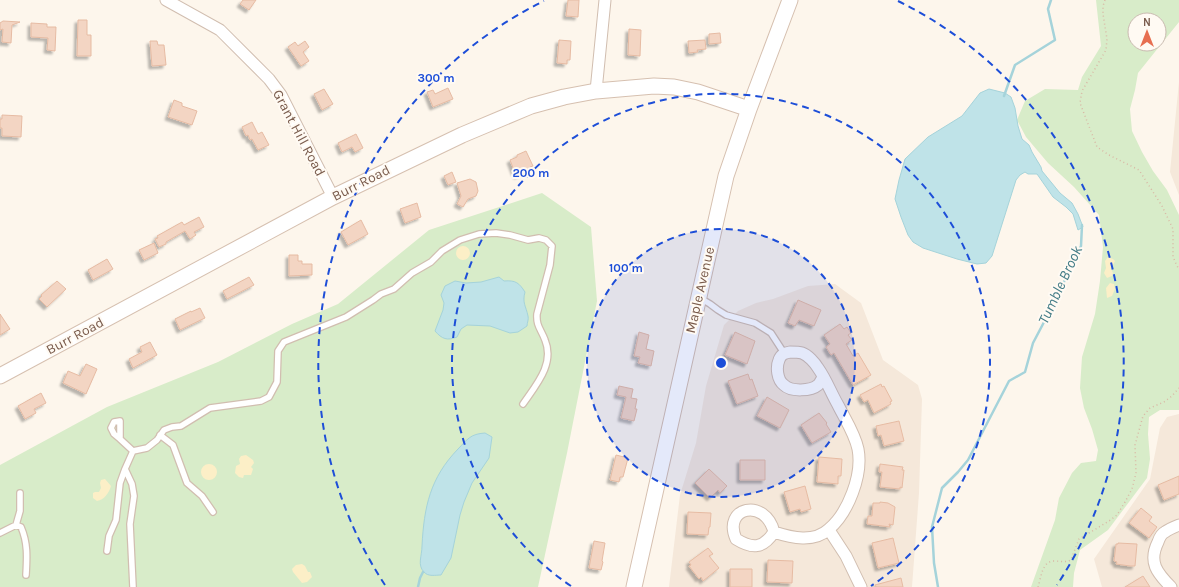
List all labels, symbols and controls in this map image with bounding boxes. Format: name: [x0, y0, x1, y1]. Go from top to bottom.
north arrow: [1127, 12, 1167, 52]
text: N: [1143, 16, 1151, 29]
text: 300 m: [417, 71, 455, 85]
street label: Grant Hill Road: [269, 87, 329, 179]
street label: Burr Road: [329, 161, 393, 205]
text: 200 m: [513, 166, 549, 180]
water label: Tumble Brook: [1034, 243, 1086, 327]
street label: Maple Avenue: [682, 245, 718, 335]
text: 100 m: [609, 261, 643, 275]
street label: Burr Road: [43, 314, 107, 358]
centre of rings: [714, 356, 728, 370]

